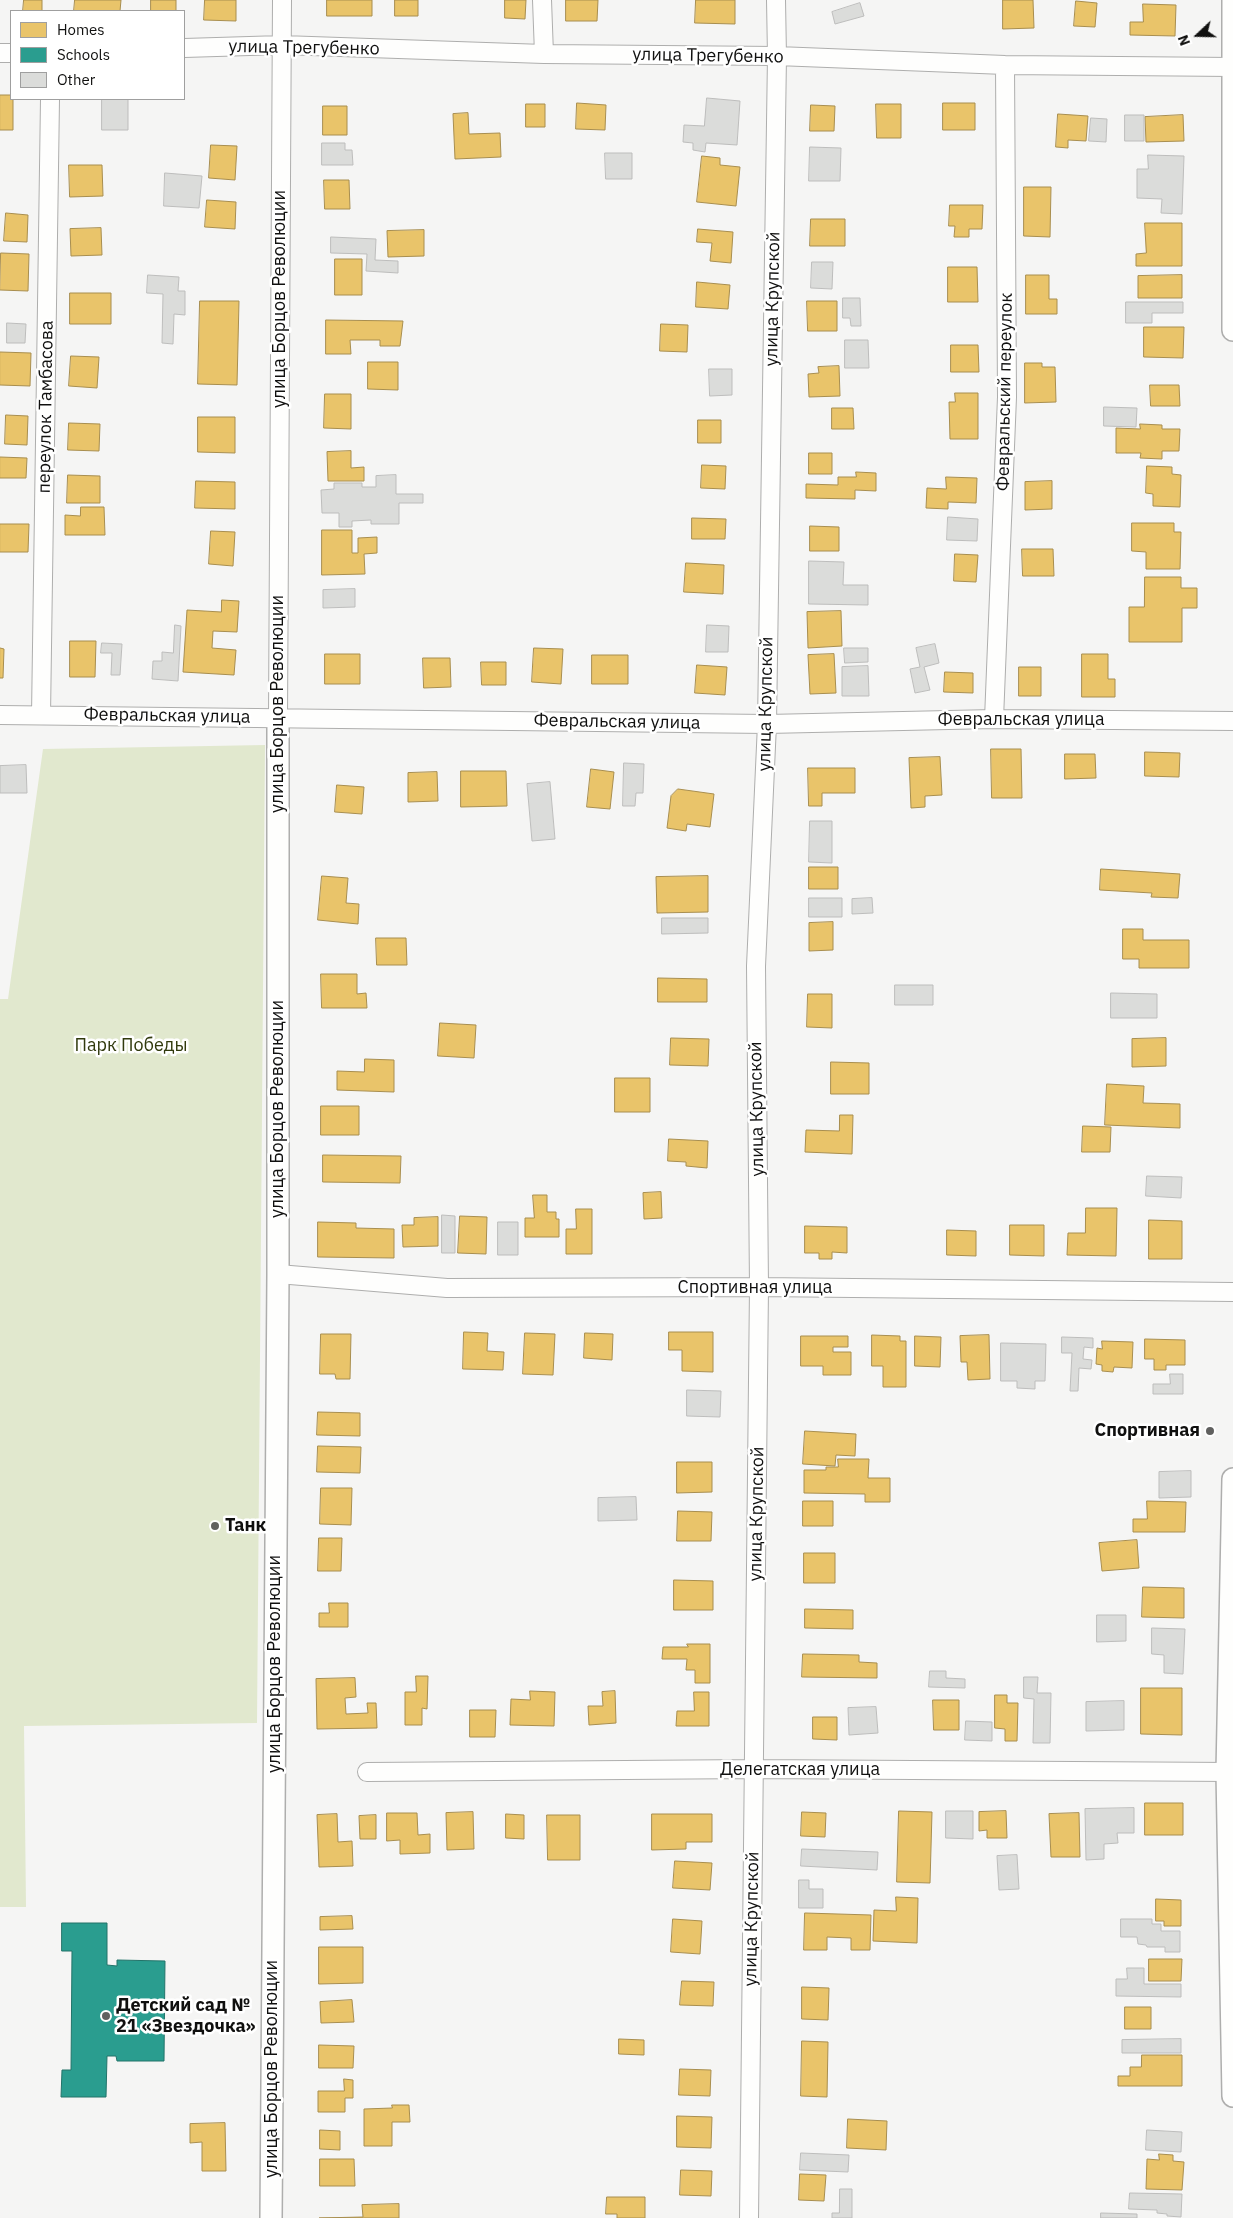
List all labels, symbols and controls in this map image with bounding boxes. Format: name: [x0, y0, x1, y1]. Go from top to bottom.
legend: [10, 10, 185, 100]
north arrow: [1173, 10, 1223, 60]
text: Homes: [57, 20, 105, 39]
text: N: [1174, 32, 1194, 48]
street label: улица Трегубенко: [228, 36, 380, 60]
street label: улица Трегубенко: [632, 44, 784, 68]
text: Schools: [57, 45, 110, 64]
text: Other: [57, 70, 95, 89]
street label: улица Борцов Революции: [269, 190, 291, 408]
street label: улица Крупской: [761, 231, 785, 367]
street label: Февральский переулок: [992, 293, 1018, 491]
street label: переулок Тамбасова: [34, 320, 58, 494]
street label: улица Борцов Революции: [267, 595, 289, 813]
street label: улица Крупской: [754, 636, 778, 772]
street label: Февральская улица: [83, 704, 251, 728]
street label: Февральская улица: [937, 709, 1105, 731]
street label: Февральская улица: [533, 710, 701, 734]
street label: улица Борцов Революции: [267, 1000, 289, 1218]
park label: Парк Победы: [74, 1035, 188, 1057]
street label: улица Крупской: [745, 1041, 769, 1177]
street label: Спортивная улица: [678, 1277, 832, 1299]
place label: Спортивная: [1094, 1420, 1200, 1442]
marker: Спортивная: [1204, 1425, 1216, 1437]
street label: улица Крупской: [745, 1446, 769, 1582]
place label: Танк: [225, 1515, 266, 1537]
marker: Танк: [209, 1520, 221, 1532]
street label: улица Борцов Революции: [264, 1555, 286, 1773]
street label: Делегатская улица: [720, 1759, 880, 1781]
street label: улица Крупской: [740, 1851, 764, 1987]
street label: улица Борцов Революции: [261, 1960, 283, 2178]
place label: Детский сад № 21 «Звездочка»: [116, 1995, 256, 2038]
marker: Детский сад № 21 «Звездочка»: [100, 2010, 112, 2022]

